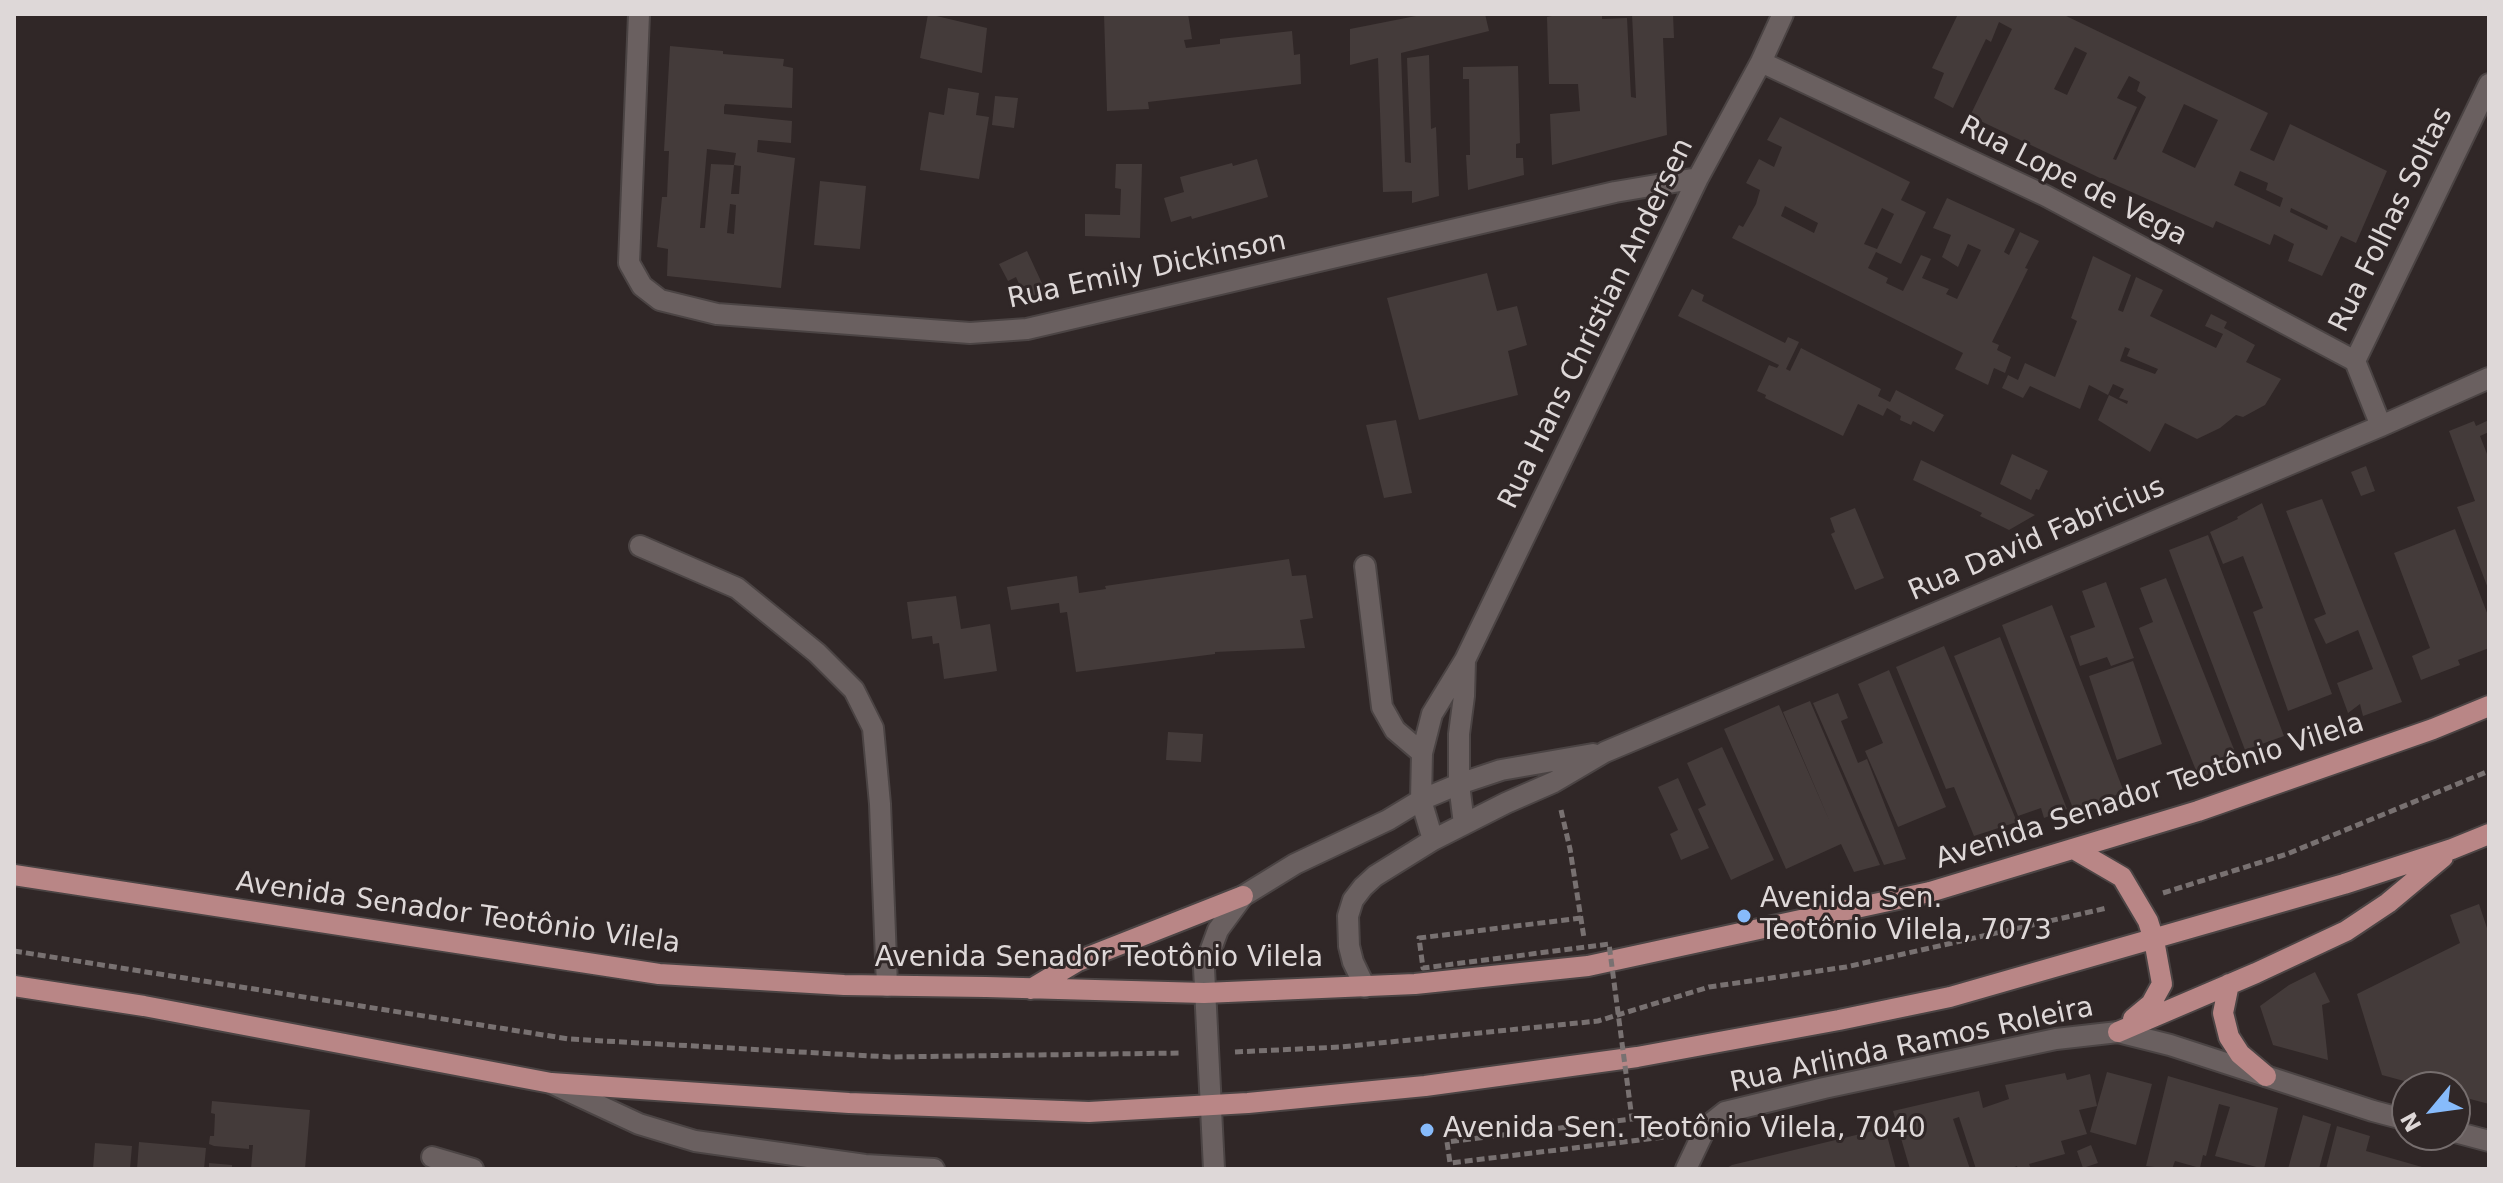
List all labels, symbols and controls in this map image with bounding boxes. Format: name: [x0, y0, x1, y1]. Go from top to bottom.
street label: Rua Folhas Soltas: [2323, 102, 2461, 338]
street label: Rua Lope de Vega: [1953, 110, 2193, 254]
street label: Rua Hans Christian Andersen: [1492, 133, 1702, 515]
street label: Rua Emily Dickinson: [1005, 225, 1289, 317]
street label: Rua David Fabricius: [1904, 471, 2170, 609]
street label: Avenida Senador Teotônio Vilela: [1932, 707, 2368, 877]
street label: Avenida Senador Teotônio Vilela: [234, 866, 682, 962]
place label: Avenida Sen. Teotônio Vilela, 7073: [1760, 883, 2052, 949]
marker: Avenida Sen. Teotônio Vilela, 7073: [1735, 907, 1753, 925]
street label: Avenida Senador Teotônio Vilela: [875, 942, 1323, 976]
street label: Rua Arlinda Ramos Roleira: [1727, 991, 2097, 1101]
north arrow: [2391, 1071, 2471, 1151]
text: N: [2396, 1108, 2427, 1136]
place label: Avenida Sen. Teotônio Vilela, 7040: [1443, 1113, 1926, 1147]
marker: Avenida Sen. Teotônio Vilela, 7040: [1418, 1121, 1436, 1139]

